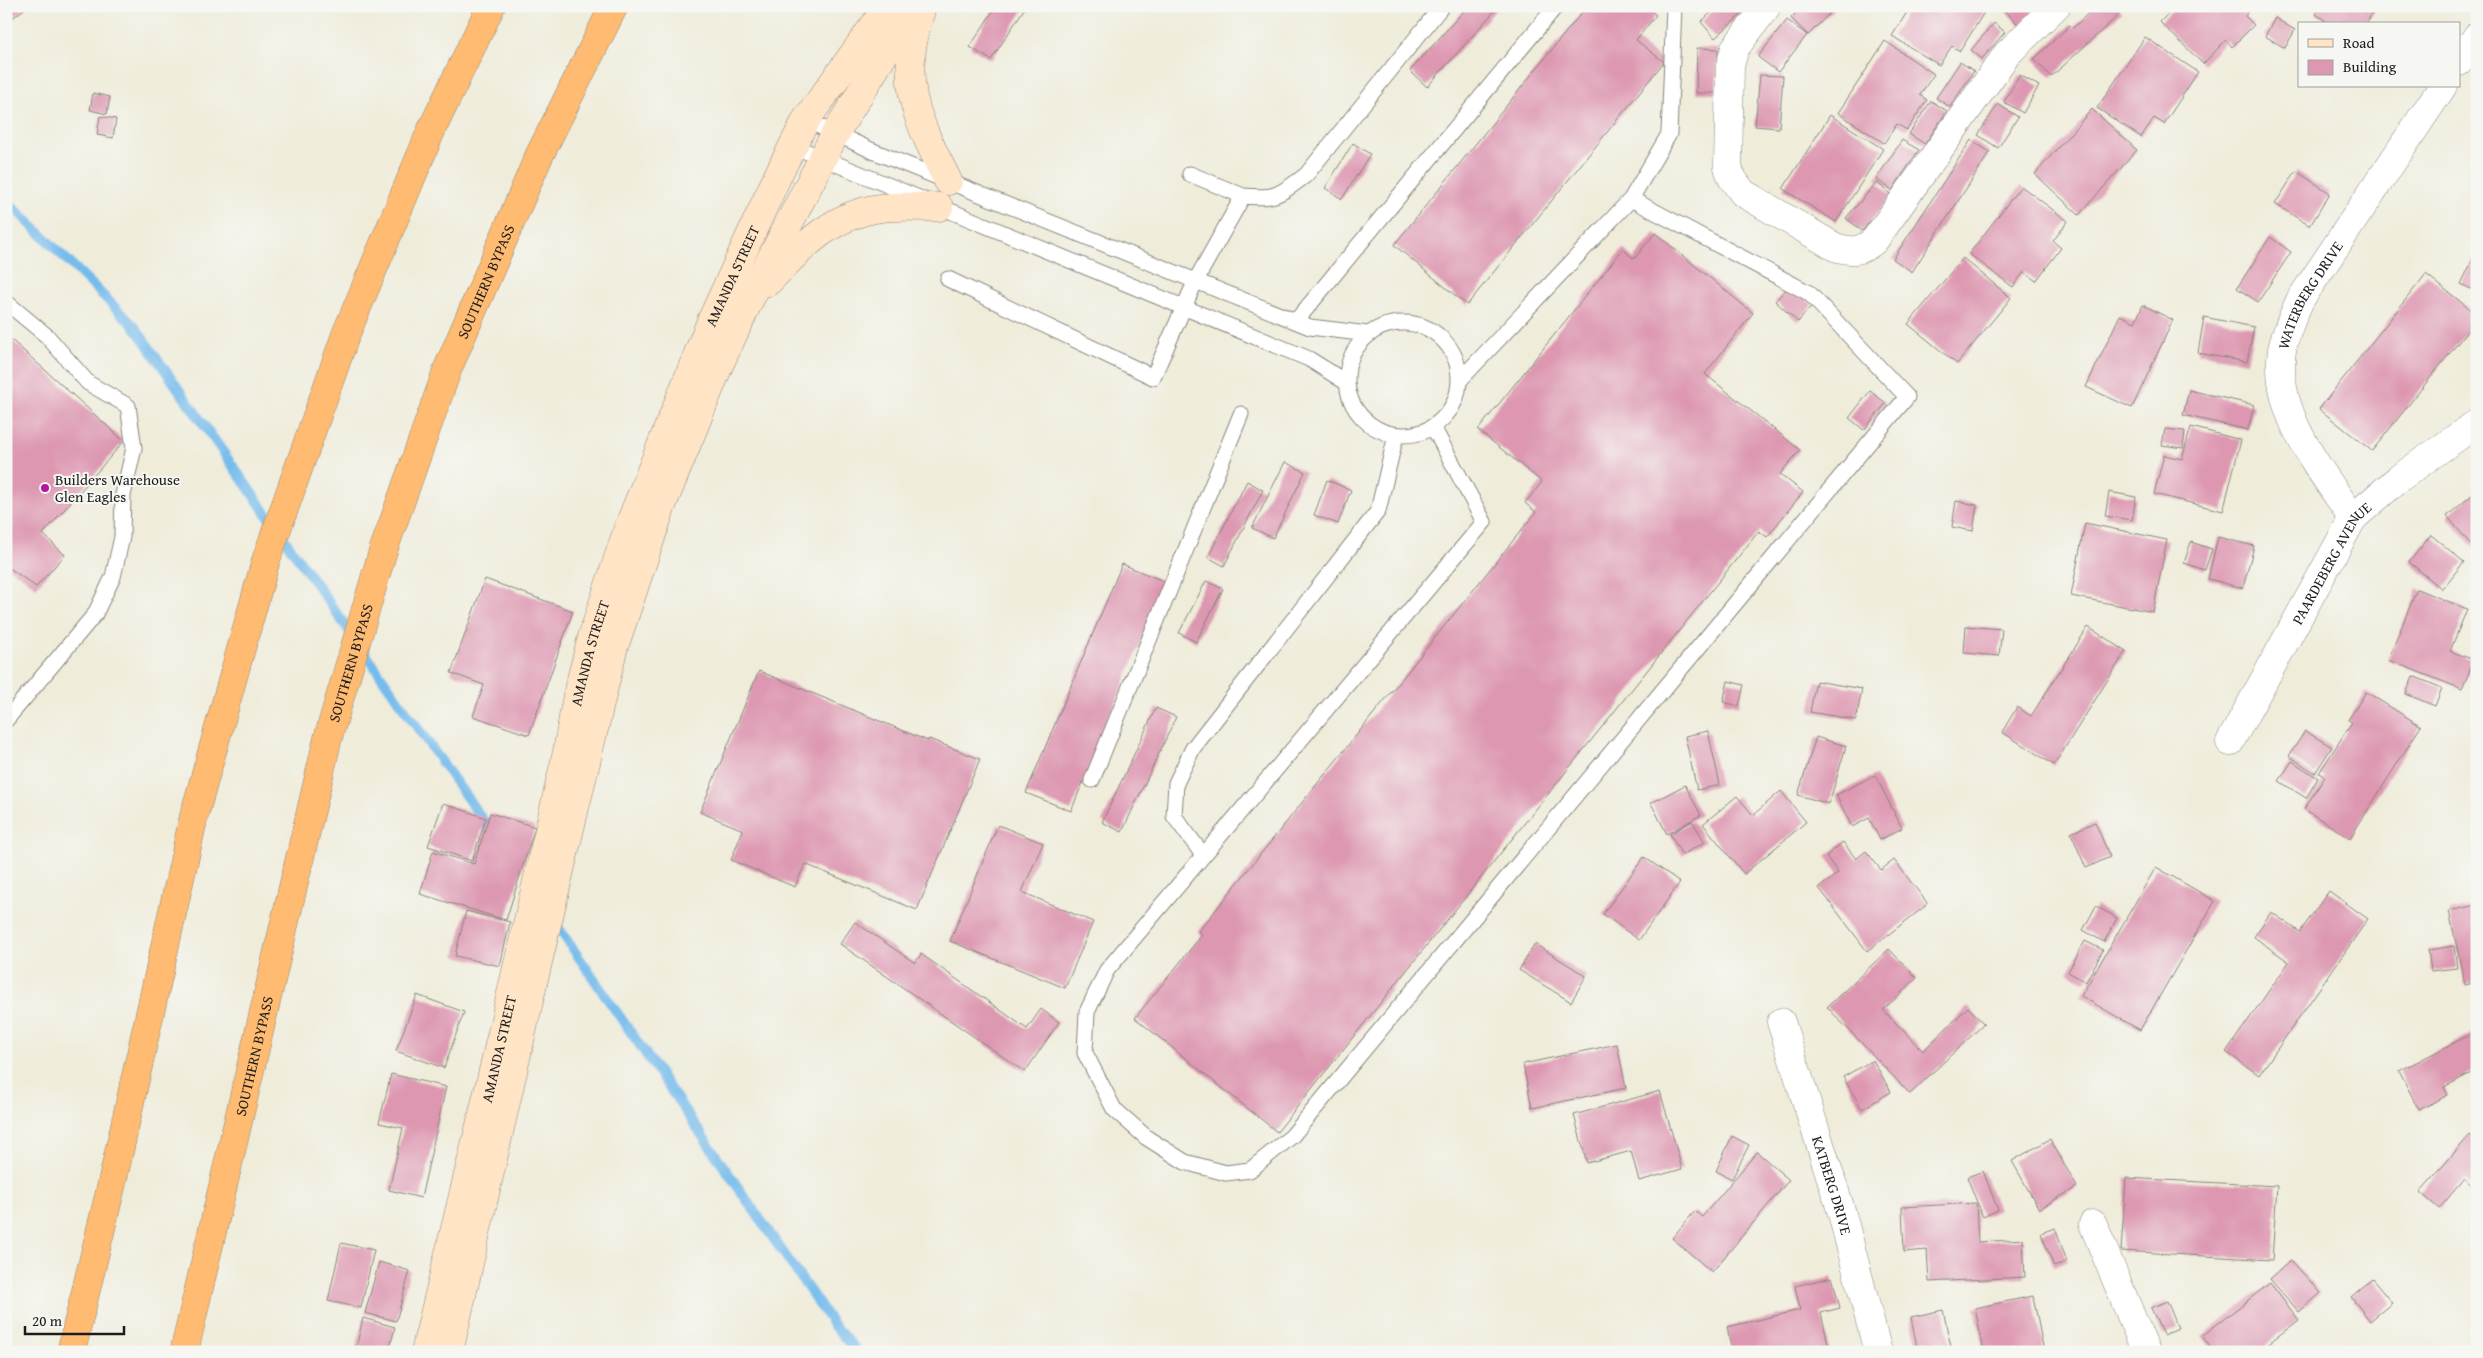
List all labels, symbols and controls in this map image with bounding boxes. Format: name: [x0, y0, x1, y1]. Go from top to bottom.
legend: [2298, 22, 2460, 88]
text: Road: [2343, 32, 2374, 53]
text: Building: [2343, 56, 2397, 77]
street label: SOUTHERN BYPASS: [451, 221, 519, 342]
street label: AMANDA STREET: [699, 221, 764, 329]
street label: WATERBERG DRIVE: [2272, 236, 2348, 351]
place label: Builders Warehouse Glen Eagles: [55, 469, 180, 507]
marker: Builders Warehouse Glen Eagles: [39, 482, 51, 494]
street label: PAARDEBERG AVENUE: [2286, 496, 2376, 628]
street label: AMANDA STREET: [565, 597, 614, 708]
street label: SOUTHERN BYPASS: [323, 601, 377, 725]
street label: AMANDA STREET: [475, 992, 521, 1104]
street label: SOUTHERN BYPASS: [229, 994, 278, 1118]
street label: KATBERG DRIVE: [1807, 1133, 1858, 1237]
scale bar: [25, 1303, 124, 1335]
text: 20 m: [32, 1310, 63, 1331]

